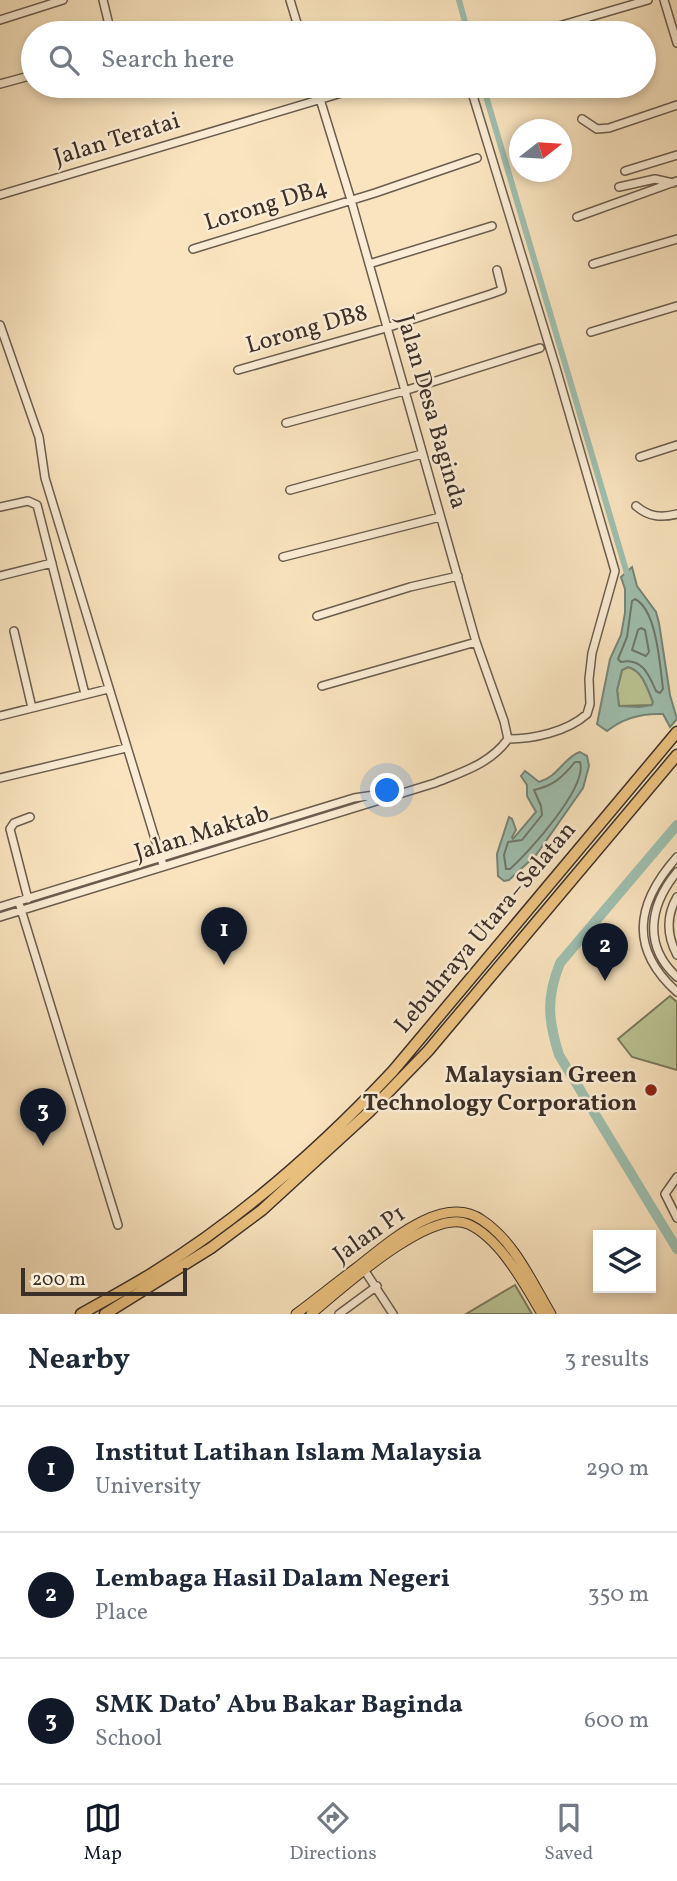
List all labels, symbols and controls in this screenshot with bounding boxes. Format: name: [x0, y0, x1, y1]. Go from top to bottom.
search box: [21, 21, 656, 98]
icon: search: [45, 41, 83, 79]
text: Search here: [101, 42, 234, 78]
street label: Jalan Teratai: [50, 105, 184, 175]
north arrow: [509, 119, 572, 182]
street label: Lorong DB4: [200, 171, 332, 241]
street label: Lorong DB8: [242, 296, 372, 364]
street label: Jalan Desa Baginda: [387, 311, 475, 513]
your location: [370, 773, 404, 807]
street label: Jalan Maktab: [131, 797, 273, 871]
street label: Lebuhraya Utara–Selatan: [387, 815, 585, 1041]
pin: 1: [201, 907, 247, 965]
pin: 2: [582, 923, 628, 981]
place label: Malaysian Green Technology Corporation: [363, 1059, 637, 1121]
marker: Malaysian Green Technology Corporation: [643, 1082, 659, 1098]
pin: 3: [20, 1088, 66, 1146]
street label: Jalan P1: [327, 1198, 413, 1272]
map controls: [593, 1230, 656, 1293]
button: layers: [593, 1230, 656, 1293]
scale bar: [21, 1265, 187, 1297]
text: 200 m: [32, 1267, 86, 1293]
text: Nearby: [28, 1339, 130, 1381]
text: 3 results: [564, 1344, 649, 1376]
text: Institut Latihan Islam Malaysia: [95, 1435, 482, 1471]
text: 1: [46, 1453, 56, 1485]
text: 290 m: [586, 1453, 649, 1485]
text: University: [95, 1471, 201, 1503]
text: Lembaga Hasil Dalam Negeri: [95, 1561, 450, 1597]
text: 2: [45, 1579, 57, 1611]
text: 350 m: [588, 1579, 649, 1611]
text: Place: [95, 1597, 148, 1629]
text: SMK Dato’ Abu Bakar Baginda: [95, 1687, 463, 1723]
text: 3: [45, 1705, 57, 1737]
text: 600 m: [584, 1705, 649, 1737]
text: School: [95, 1723, 162, 1755]
tab: Map: [84, 1799, 122, 1867]
tab: Directions: [290, 1799, 377, 1867]
tab: Saved: [544, 1799, 593, 1867]

